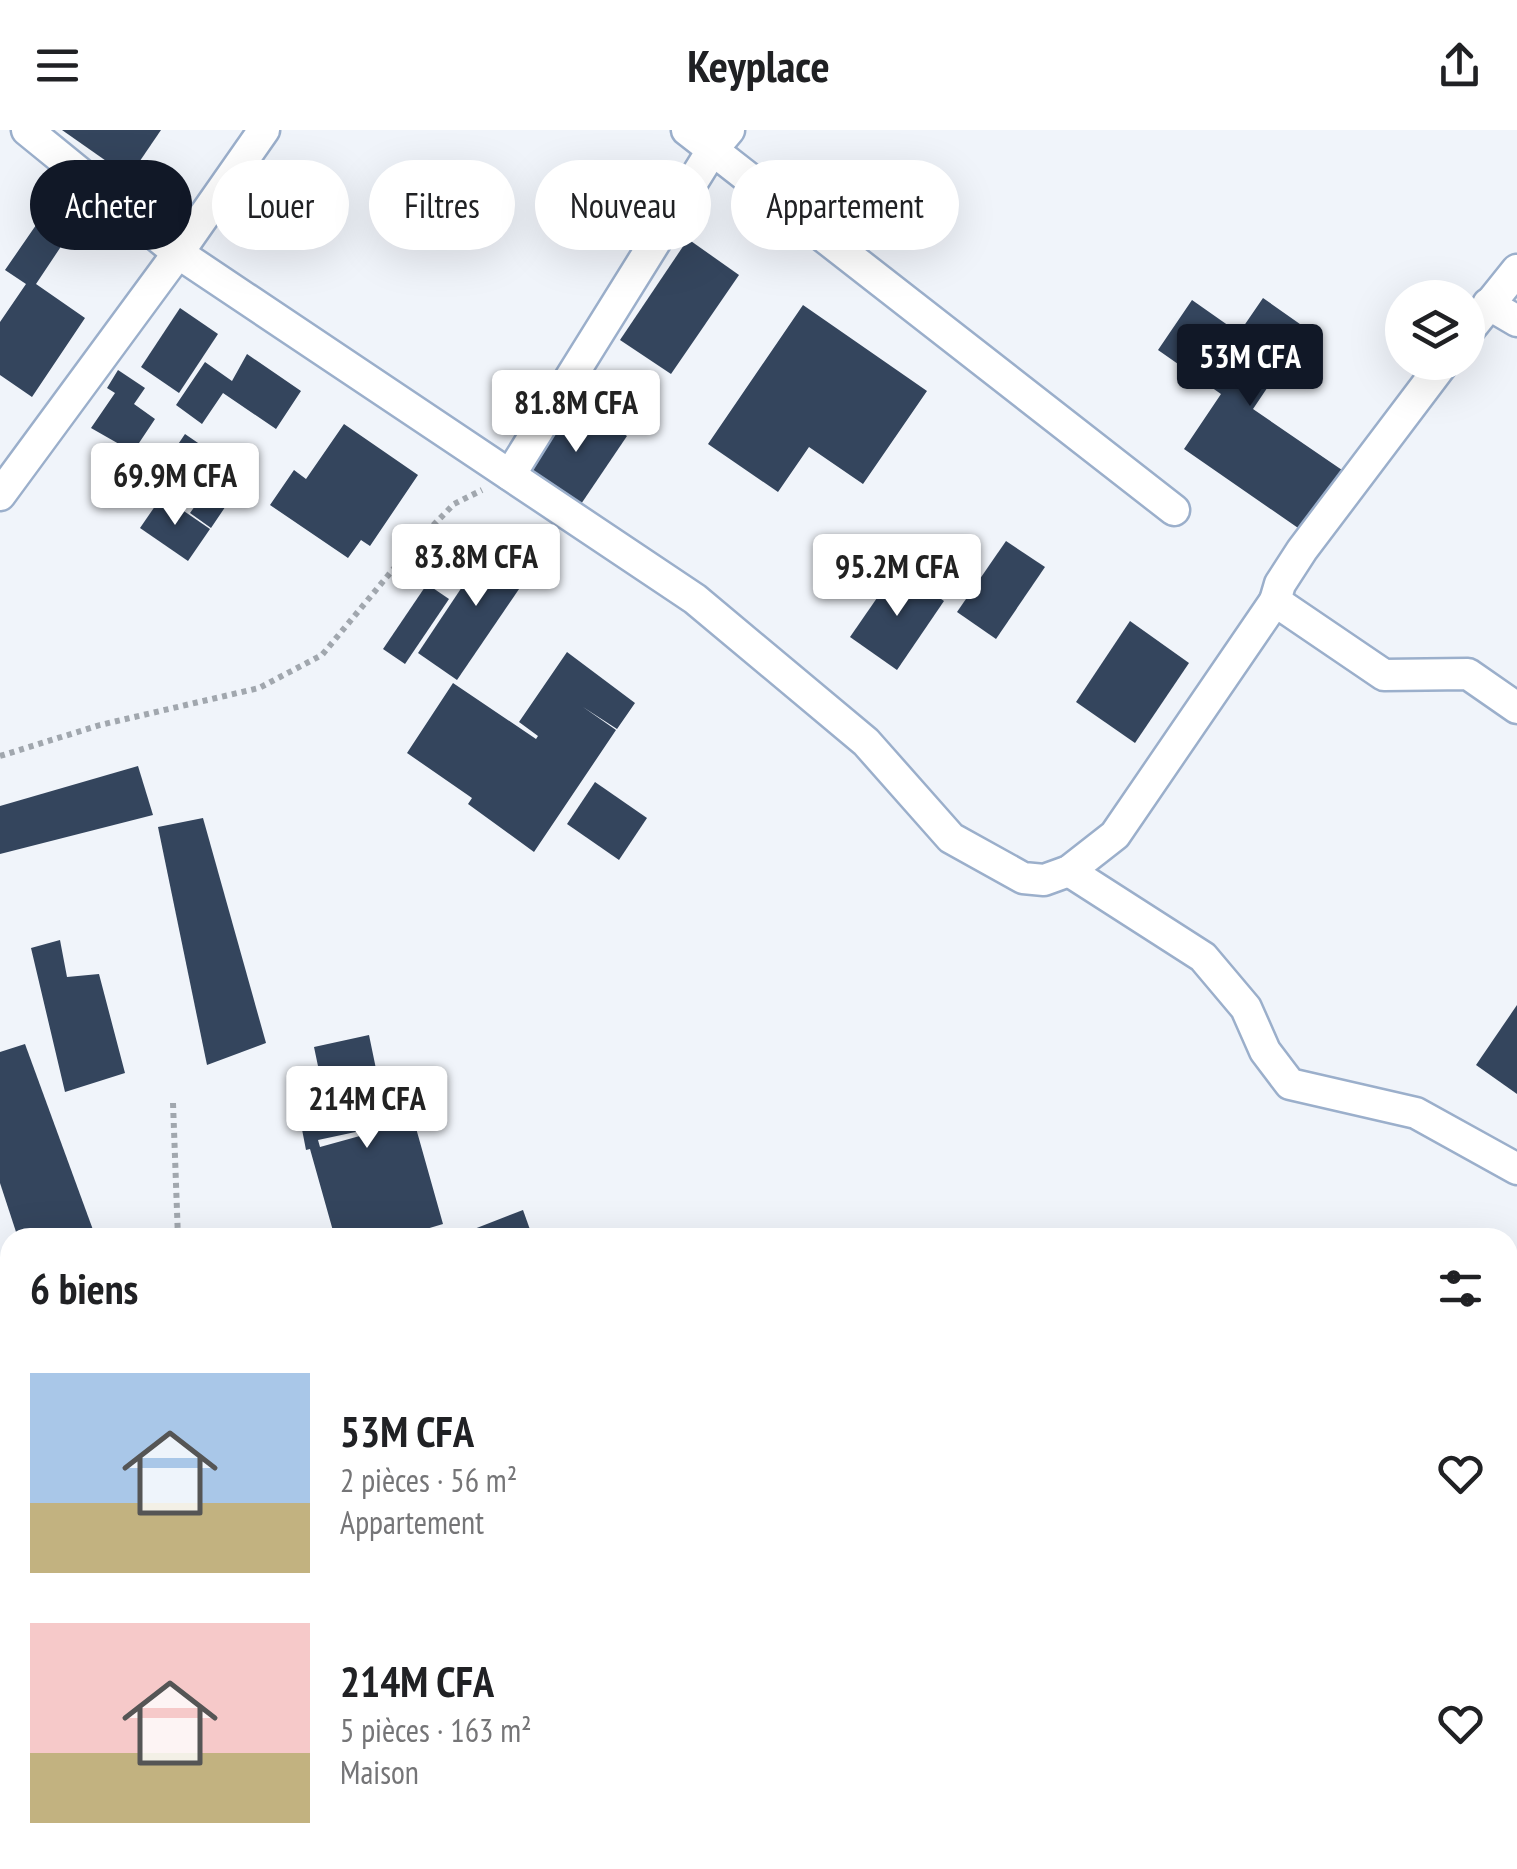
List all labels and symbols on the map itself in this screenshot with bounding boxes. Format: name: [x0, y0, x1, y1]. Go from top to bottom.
pin: 53M CFA: [1158, 324, 1342, 409]
pin: 81.8M CFA: [462, 370, 690, 455]
pin: 69.9M CFA: [61, 443, 289, 528]
pin: 83.8M CFA: [362, 524, 590, 609]
pin: 95.2M CFA: [783, 534, 1011, 619]
pin: 214M CFA: [264, 1066, 470, 1151]

